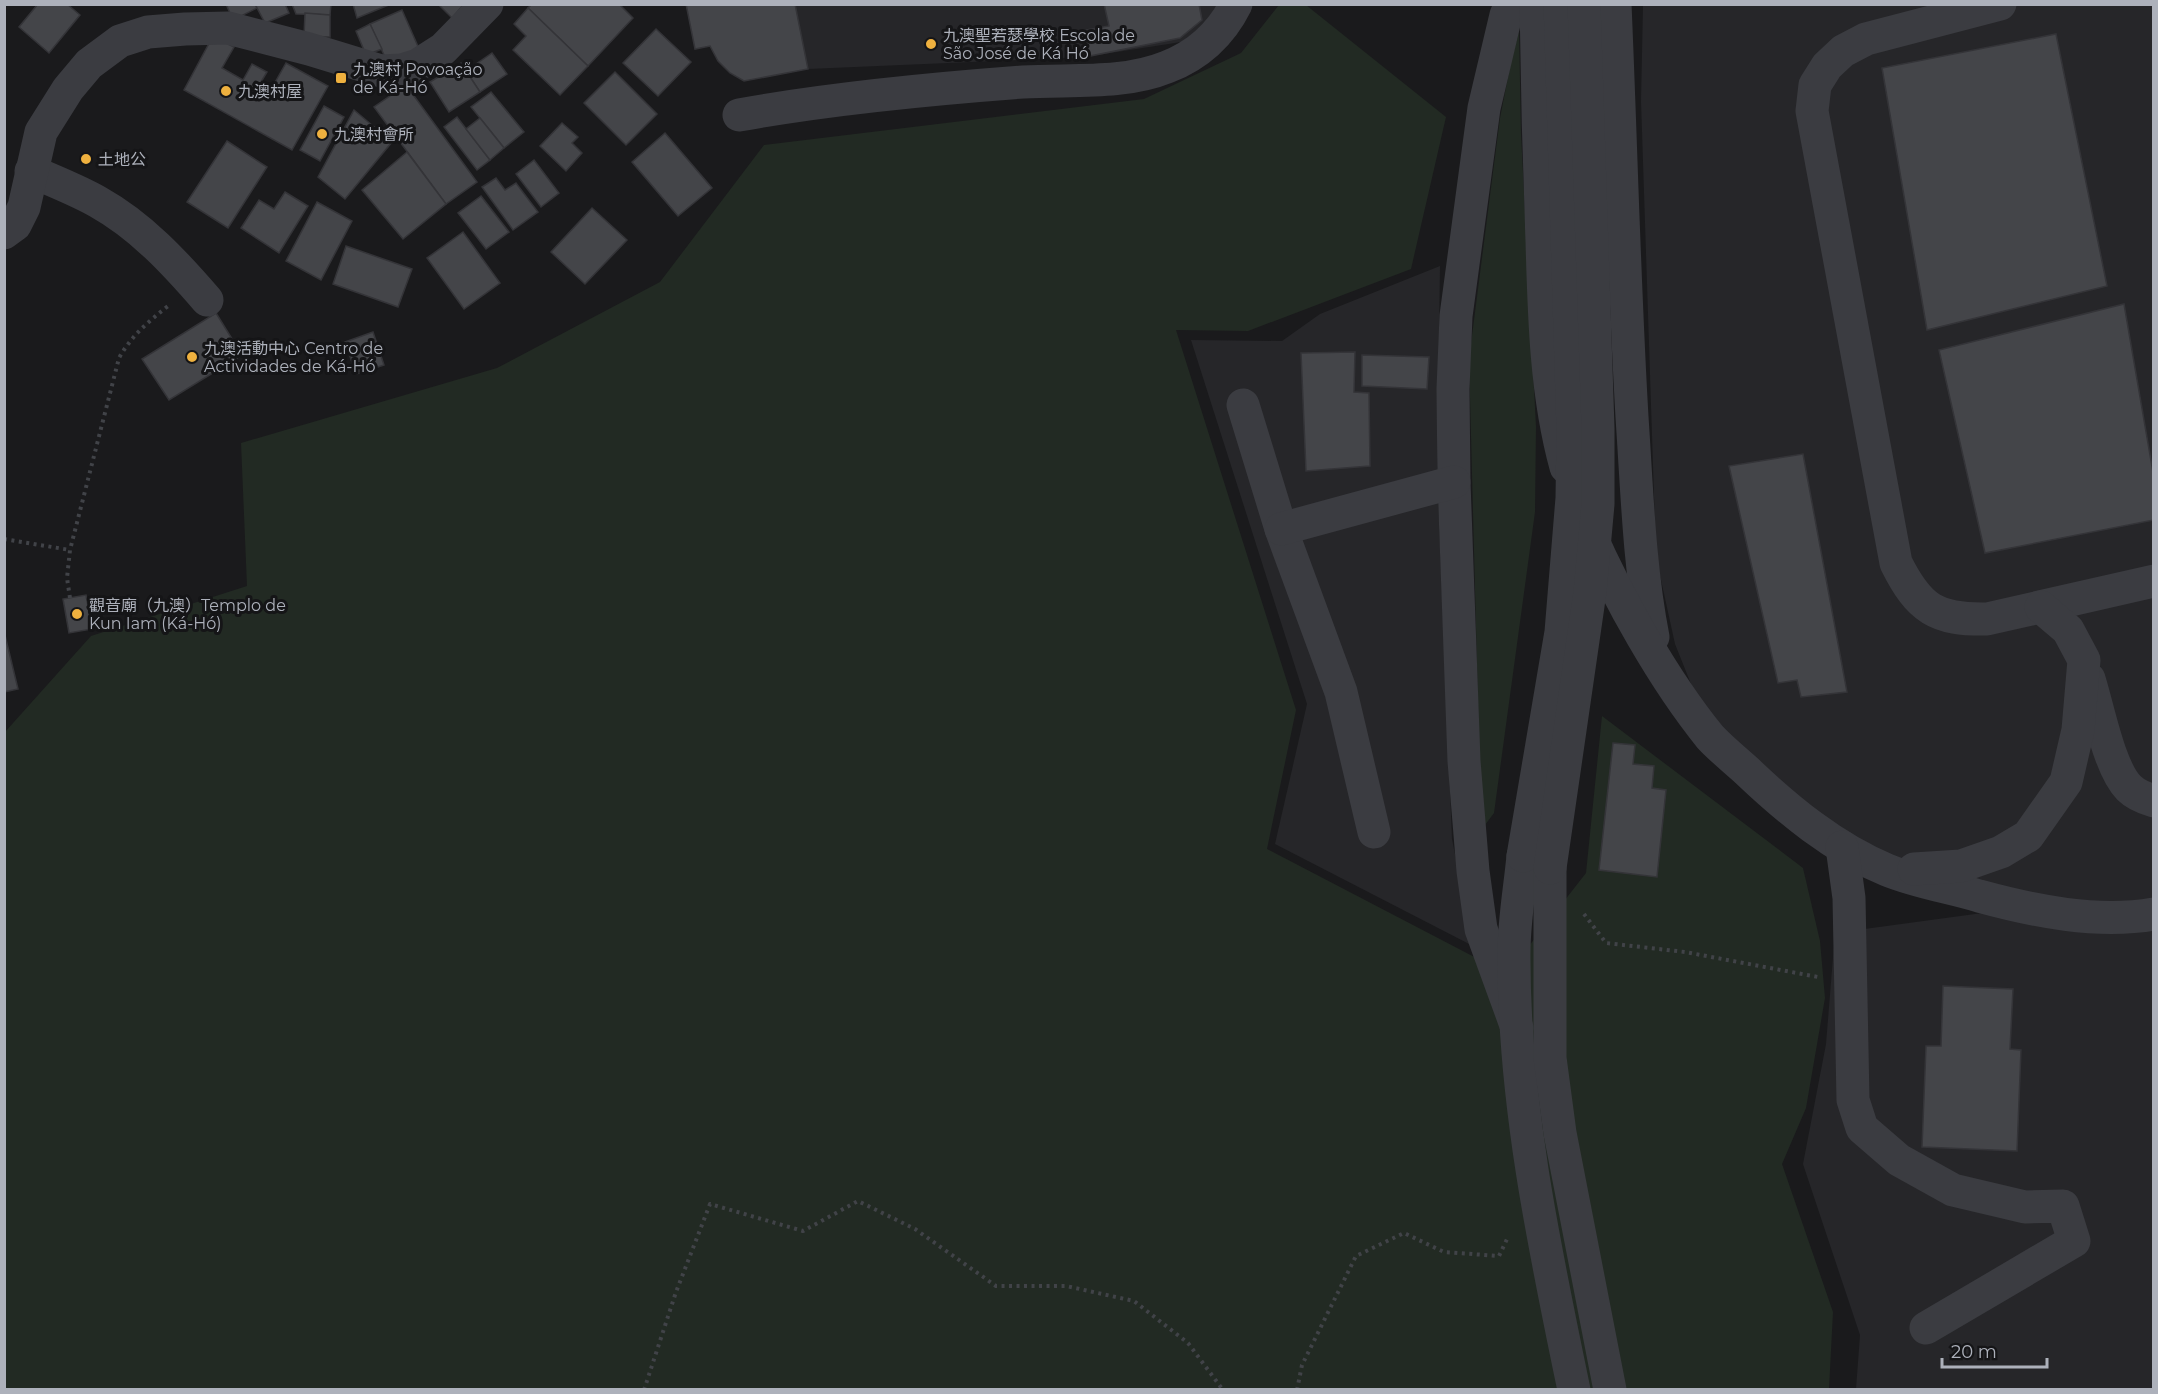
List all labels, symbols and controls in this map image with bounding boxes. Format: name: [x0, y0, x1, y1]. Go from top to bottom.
place label: 九澳聖若瑟學校 Escola de São José de Ká Hó: [943, 26, 1135, 63]
marker: 九澳聖若瑟學校 Escola de São José de Ká Hó: [924, 37, 938, 51]
place label: 九澳村 Povoação de Ká-Hó: [353, 60, 483, 97]
marker: 九澳村 Povoação de Ká-Hó: [334, 71, 348, 85]
place label: 九澳村屋: [238, 82, 302, 101]
marker: 九澳村屋: [219, 84, 233, 98]
place label: 九澳村會所: [334, 125, 414, 144]
marker: 九澳村會所: [315, 127, 329, 141]
place label: 土地公: [98, 150, 146, 169]
marker: 土地公: [79, 152, 93, 166]
place label: 九澳活動中心 Centro de Actividades de Ká-Hó: [204, 339, 383, 376]
marker: 九澳活動中心 Centro de Actividades de Ká-Hó: [185, 350, 199, 364]
place label: 觀音廟（九澳）Templo de Kun Iam (Ká-Hó): [89, 596, 286, 633]
marker: 觀音廟（九澳）Templo de Kun Iam (Ká-Hó): [70, 607, 84, 621]
scale bar: [1942, 1331, 2047, 1369]
text: 20 m: [1951, 1341, 1997, 1363]

